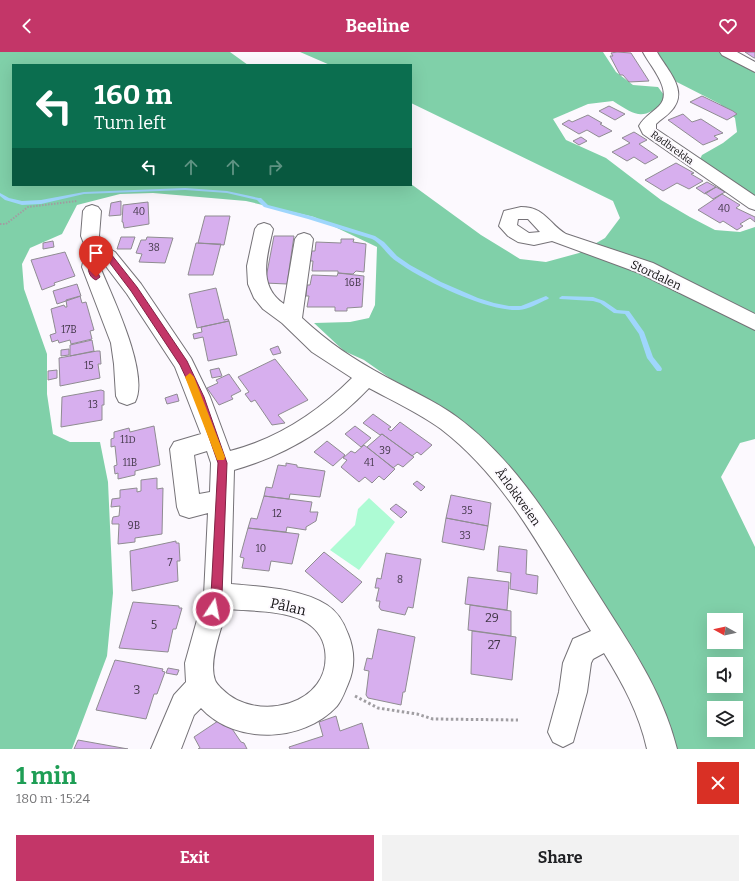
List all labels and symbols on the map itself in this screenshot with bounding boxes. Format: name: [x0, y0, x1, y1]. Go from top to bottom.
street label: Rødbrekka: [648, 128, 696, 168]
house number: 40: [718, 203, 730, 215]
house number: 40: [133, 206, 145, 218]
pin: [79, 236, 113, 277]
house number: 38: [148, 242, 160, 254]
street label: Stordalen: [628, 257, 684, 293]
house number: 16B: [345, 277, 361, 289]
house number: 17B: [61, 324, 77, 336]
house number: 15: [84, 360, 94, 372]
house number: 13: [88, 399, 98, 411]
house number: 11D: [120, 434, 136, 446]
house number: 39: [379, 445, 391, 457]
house number: 11B: [123, 457, 137, 469]
house number: 41: [364, 457, 374, 469]
street label: Årlokkveien: [493, 465, 545, 529]
house number: 35: [461, 505, 473, 517]
house number: 12: [272, 508, 282, 520]
house number: 9B: [128, 520, 140, 532]
house number: 33: [459, 530, 471, 542]
house number: 10: [256, 543, 266, 555]
house number: 7: [167, 557, 173, 569]
house number: 8: [397, 574, 403, 586]
position arrow: [192, 588, 234, 630]
street label: Pålan: [269, 595, 308, 619]
house number: 29: [485, 611, 499, 625]
north arrow: [707, 613, 743, 649]
house number: 5: [151, 618, 157, 632]
house number: 27: [488, 638, 500, 652]
house number: 3: [134, 683, 141, 697]

